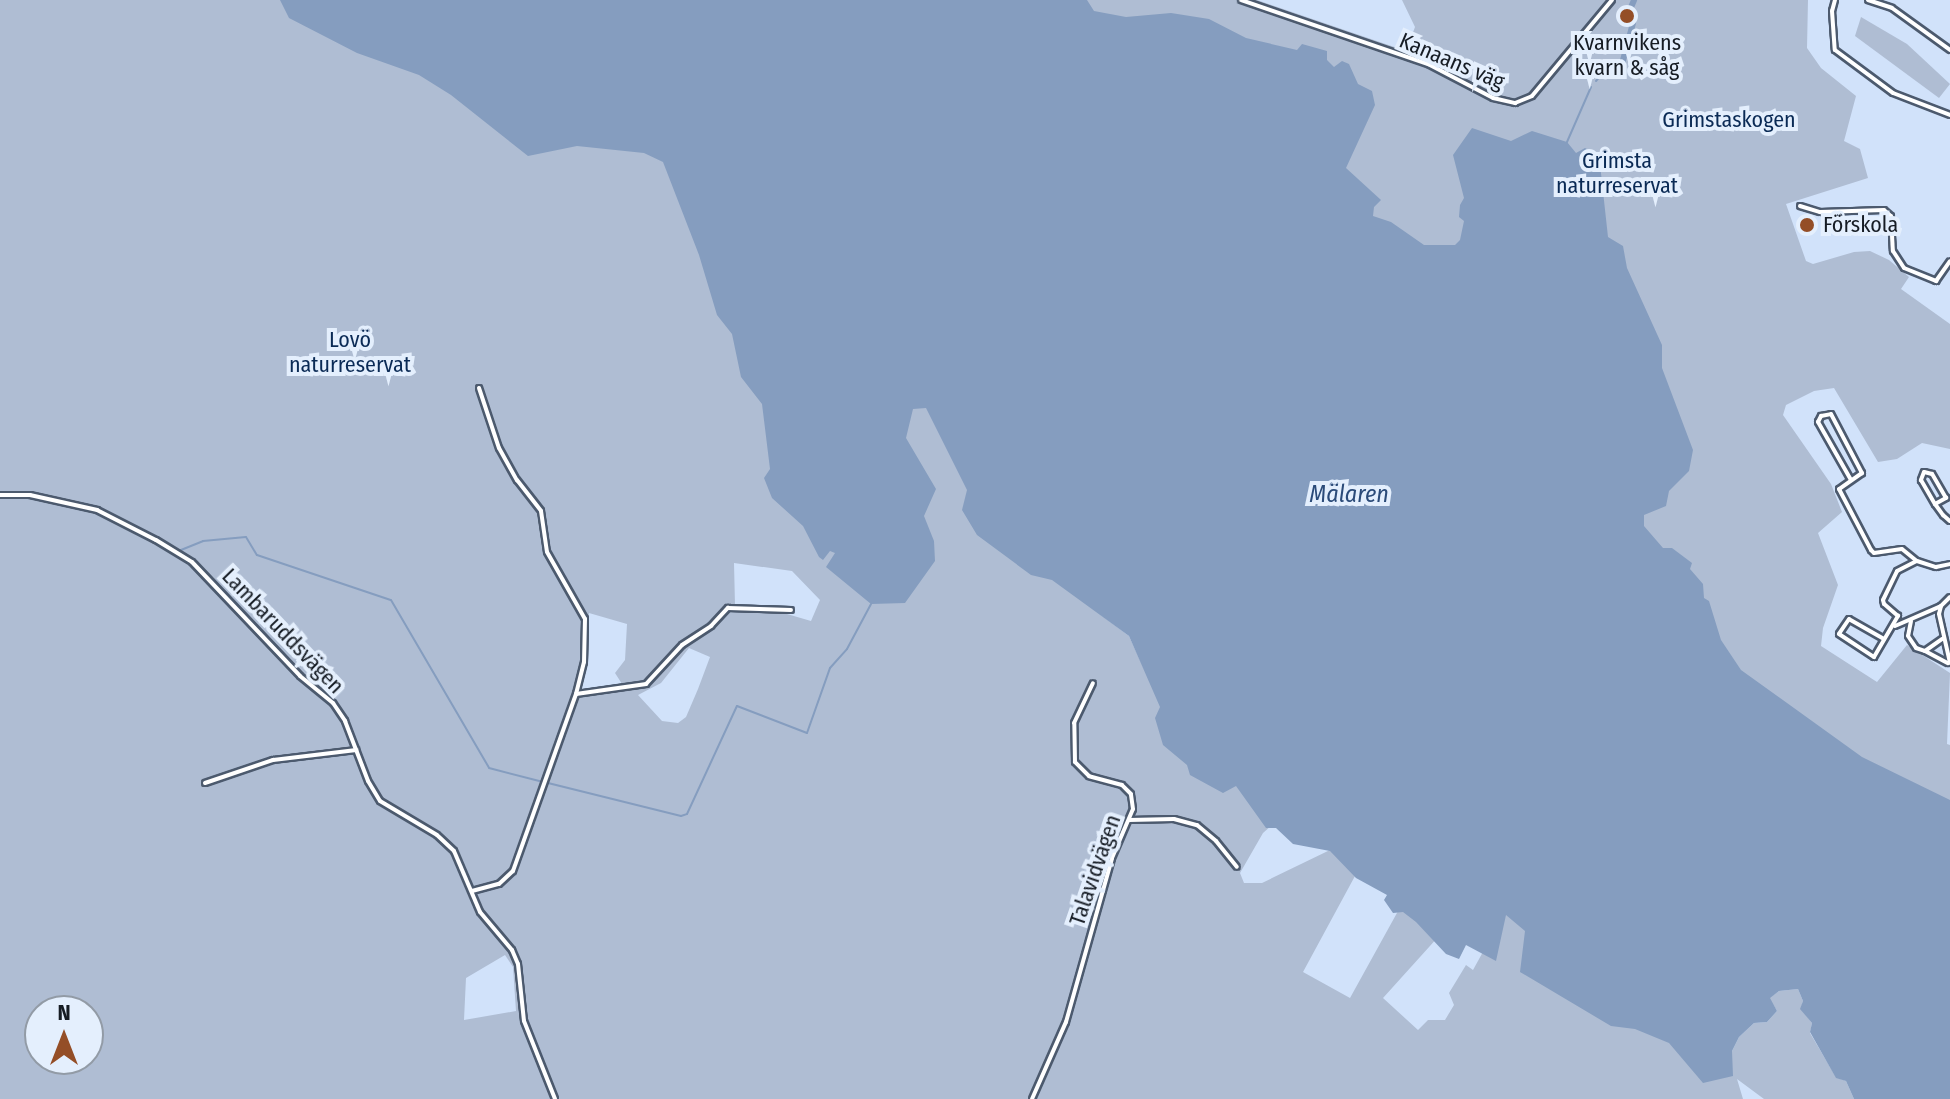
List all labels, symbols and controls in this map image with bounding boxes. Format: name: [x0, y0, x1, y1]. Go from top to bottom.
marker: Kvarnvikens kvarn & såg: [1618, 7, 1636, 25]
street label: Kanaans väg: [1395, 27, 1509, 95]
place label: Kvarnvikens kvarn & såg: [1573, 29, 1681, 80]
park label: Grimstaskogen: [1662, 107, 1796, 133]
park label: Grimsta naturreservat: [1556, 147, 1678, 198]
place label: Förskola: [1823, 212, 1898, 238]
marker: Förskola: [1798, 216, 1816, 234]
park label: Lovö naturreservat: [289, 326, 411, 378]
water label: Mälaren: [1309, 481, 1389, 509]
street label: Lambaruddsvägen: [217, 563, 349, 699]
street label: Talavidvägen: [1064, 811, 1126, 929]
north arrow: [24, 995, 104, 1075]
text: N: [57, 999, 71, 1026]

